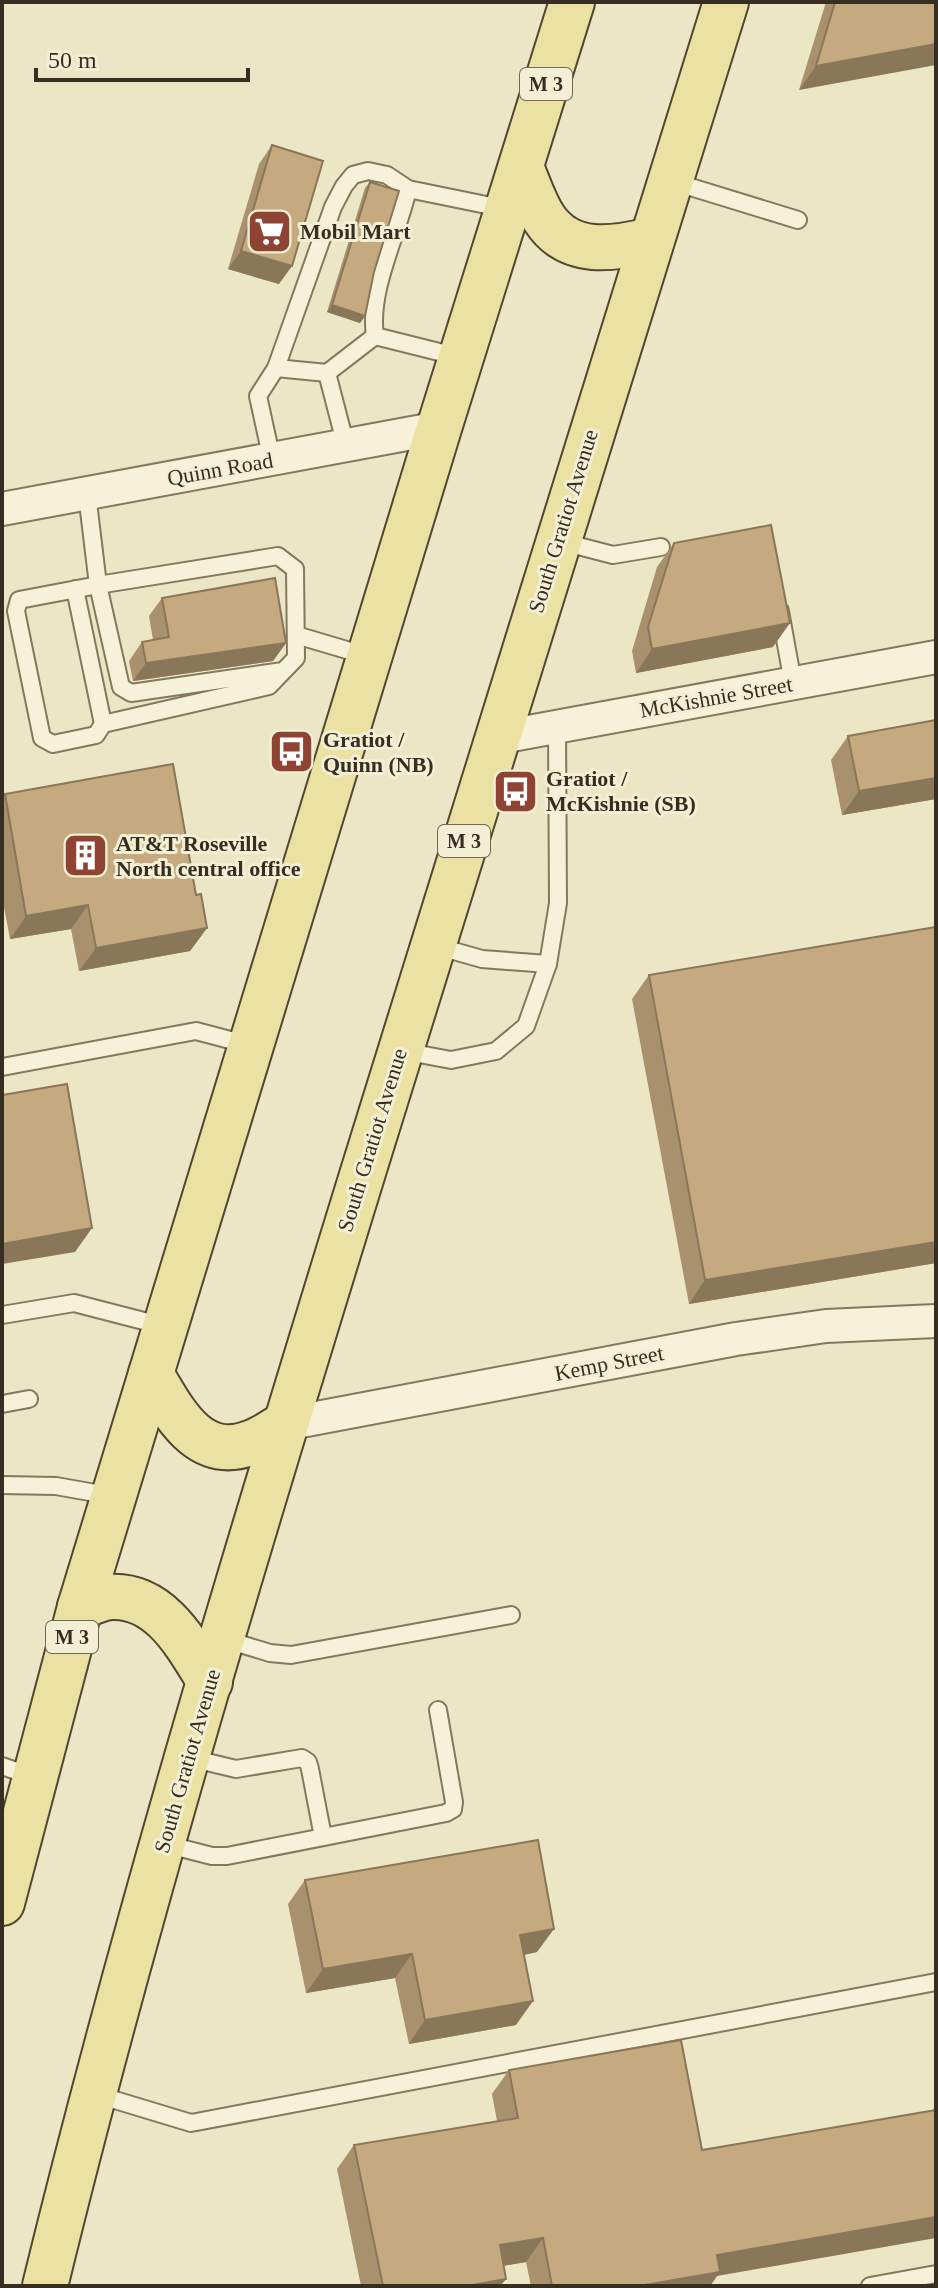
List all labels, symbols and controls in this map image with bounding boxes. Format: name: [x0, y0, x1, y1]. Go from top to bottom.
scale bar: [36, 32, 248, 82]
text: 50 m: [48, 47, 97, 73]
road number: M 3: [520, 68, 572, 100]
supermarket icon: Mobil Mart: [245, 207, 293, 255]
place label: Mobil Mart: [300, 219, 411, 244]
street label: South Gratiot Avenue: [523, 426, 603, 616]
street label: Quinn Road: [165, 447, 275, 491]
street label: McKishnie Street: [638, 671, 794, 723]
place label: Gratiot / Quinn (NB): [323, 727, 434, 777]
bus stop icon: Gratiot / Quinn (NB): [268, 728, 316, 776]
place label: Gratiot / McKishnie (SB): [546, 766, 696, 816]
bus stop icon: Gratiot / McKishnie (SB): [491, 767, 539, 815]
road number: M 3: [438, 825, 490, 857]
place label: AT&T Roseville North central office: [116, 831, 301, 881]
building icon: AT&T Roseville North central office: [61, 832, 109, 880]
street label: South Gratiot Avenue: [332, 1045, 412, 1235]
street label: Kemp Street: [552, 1340, 666, 1386]
road number: M 3: [46, 1621, 98, 1653]
street label: South Gratiot Avenue: [149, 1666, 225, 1856]

